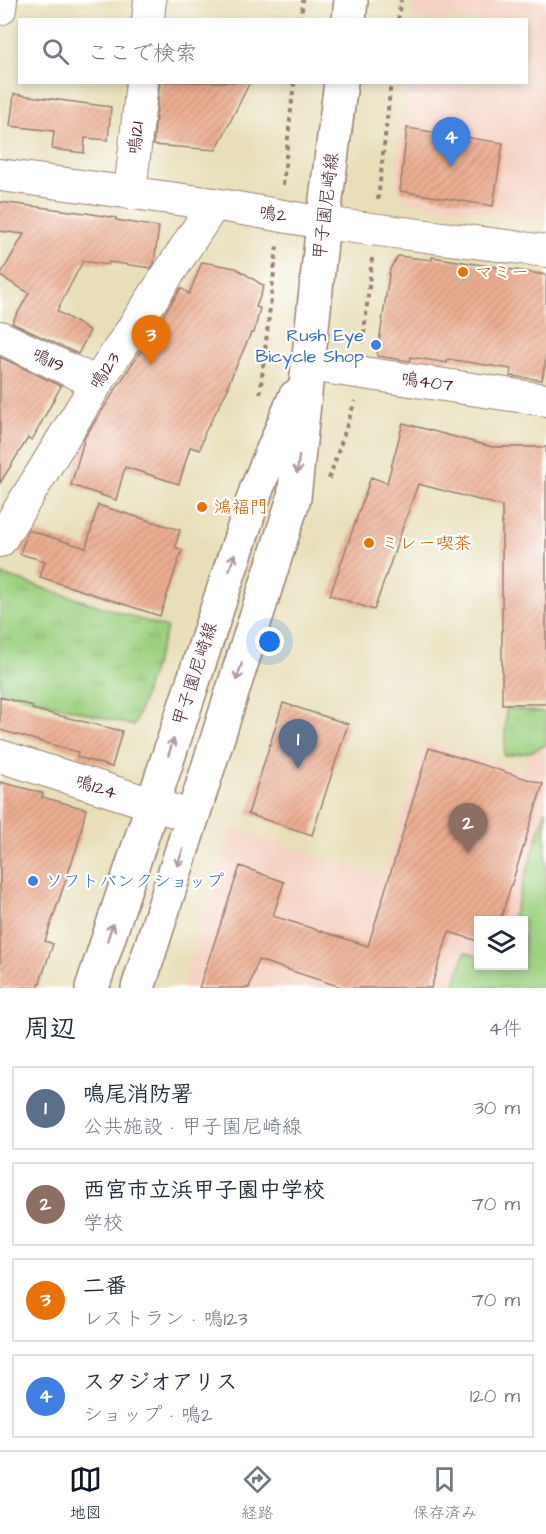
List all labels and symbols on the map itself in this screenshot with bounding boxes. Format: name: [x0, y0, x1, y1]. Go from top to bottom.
pin: 4: [432, 118, 470, 167]
street label: 鳴121: [122, 120, 150, 156]
street label: 甲子園尼崎線: [307, 151, 345, 261]
street label: 鳴2: [257, 199, 290, 229]
place label: マミー: [475, 260, 529, 285]
marker: マミー: [456, 265, 470, 279]
pin: 3: [132, 316, 170, 365]
place label: Rush Eye Bicycle Shop: [255, 323, 364, 370]
marker: Rush Eye Bicycle Shop: [369, 338, 383, 352]
street label: 鳴119: [28, 342, 68, 378]
street label: 鳴123: [84, 348, 126, 394]
street label: 鳴407: [399, 366, 455, 398]
one-way arrow: [292, 454, 303, 474]
place label: 鴻福門: [214, 495, 268, 520]
marker: 鴻福門: [195, 500, 209, 514]
place label: ミレー喫茶: [381, 531, 472, 556]
marker: ミレー喫茶: [362, 536, 376, 550]
one-way arrow: [227, 553, 238, 572]
street label: 甲子園尼崎線: [166, 619, 224, 729]
your location: [255, 627, 284, 656]
one-way arrow: [233, 662, 244, 681]
pin: 1: [278, 720, 318, 769]
one-way arrow: [166, 738, 177, 757]
street label: 鳴124: [72, 768, 120, 806]
pin: 2: [448, 804, 488, 853]
one-way arrow: [174, 848, 185, 867]
place label: ソフトバンクショップ: [45, 869, 224, 894]
marker: ソフトバンクショップ: [26, 874, 40, 888]
one-way arrow: [105, 923, 116, 942]

